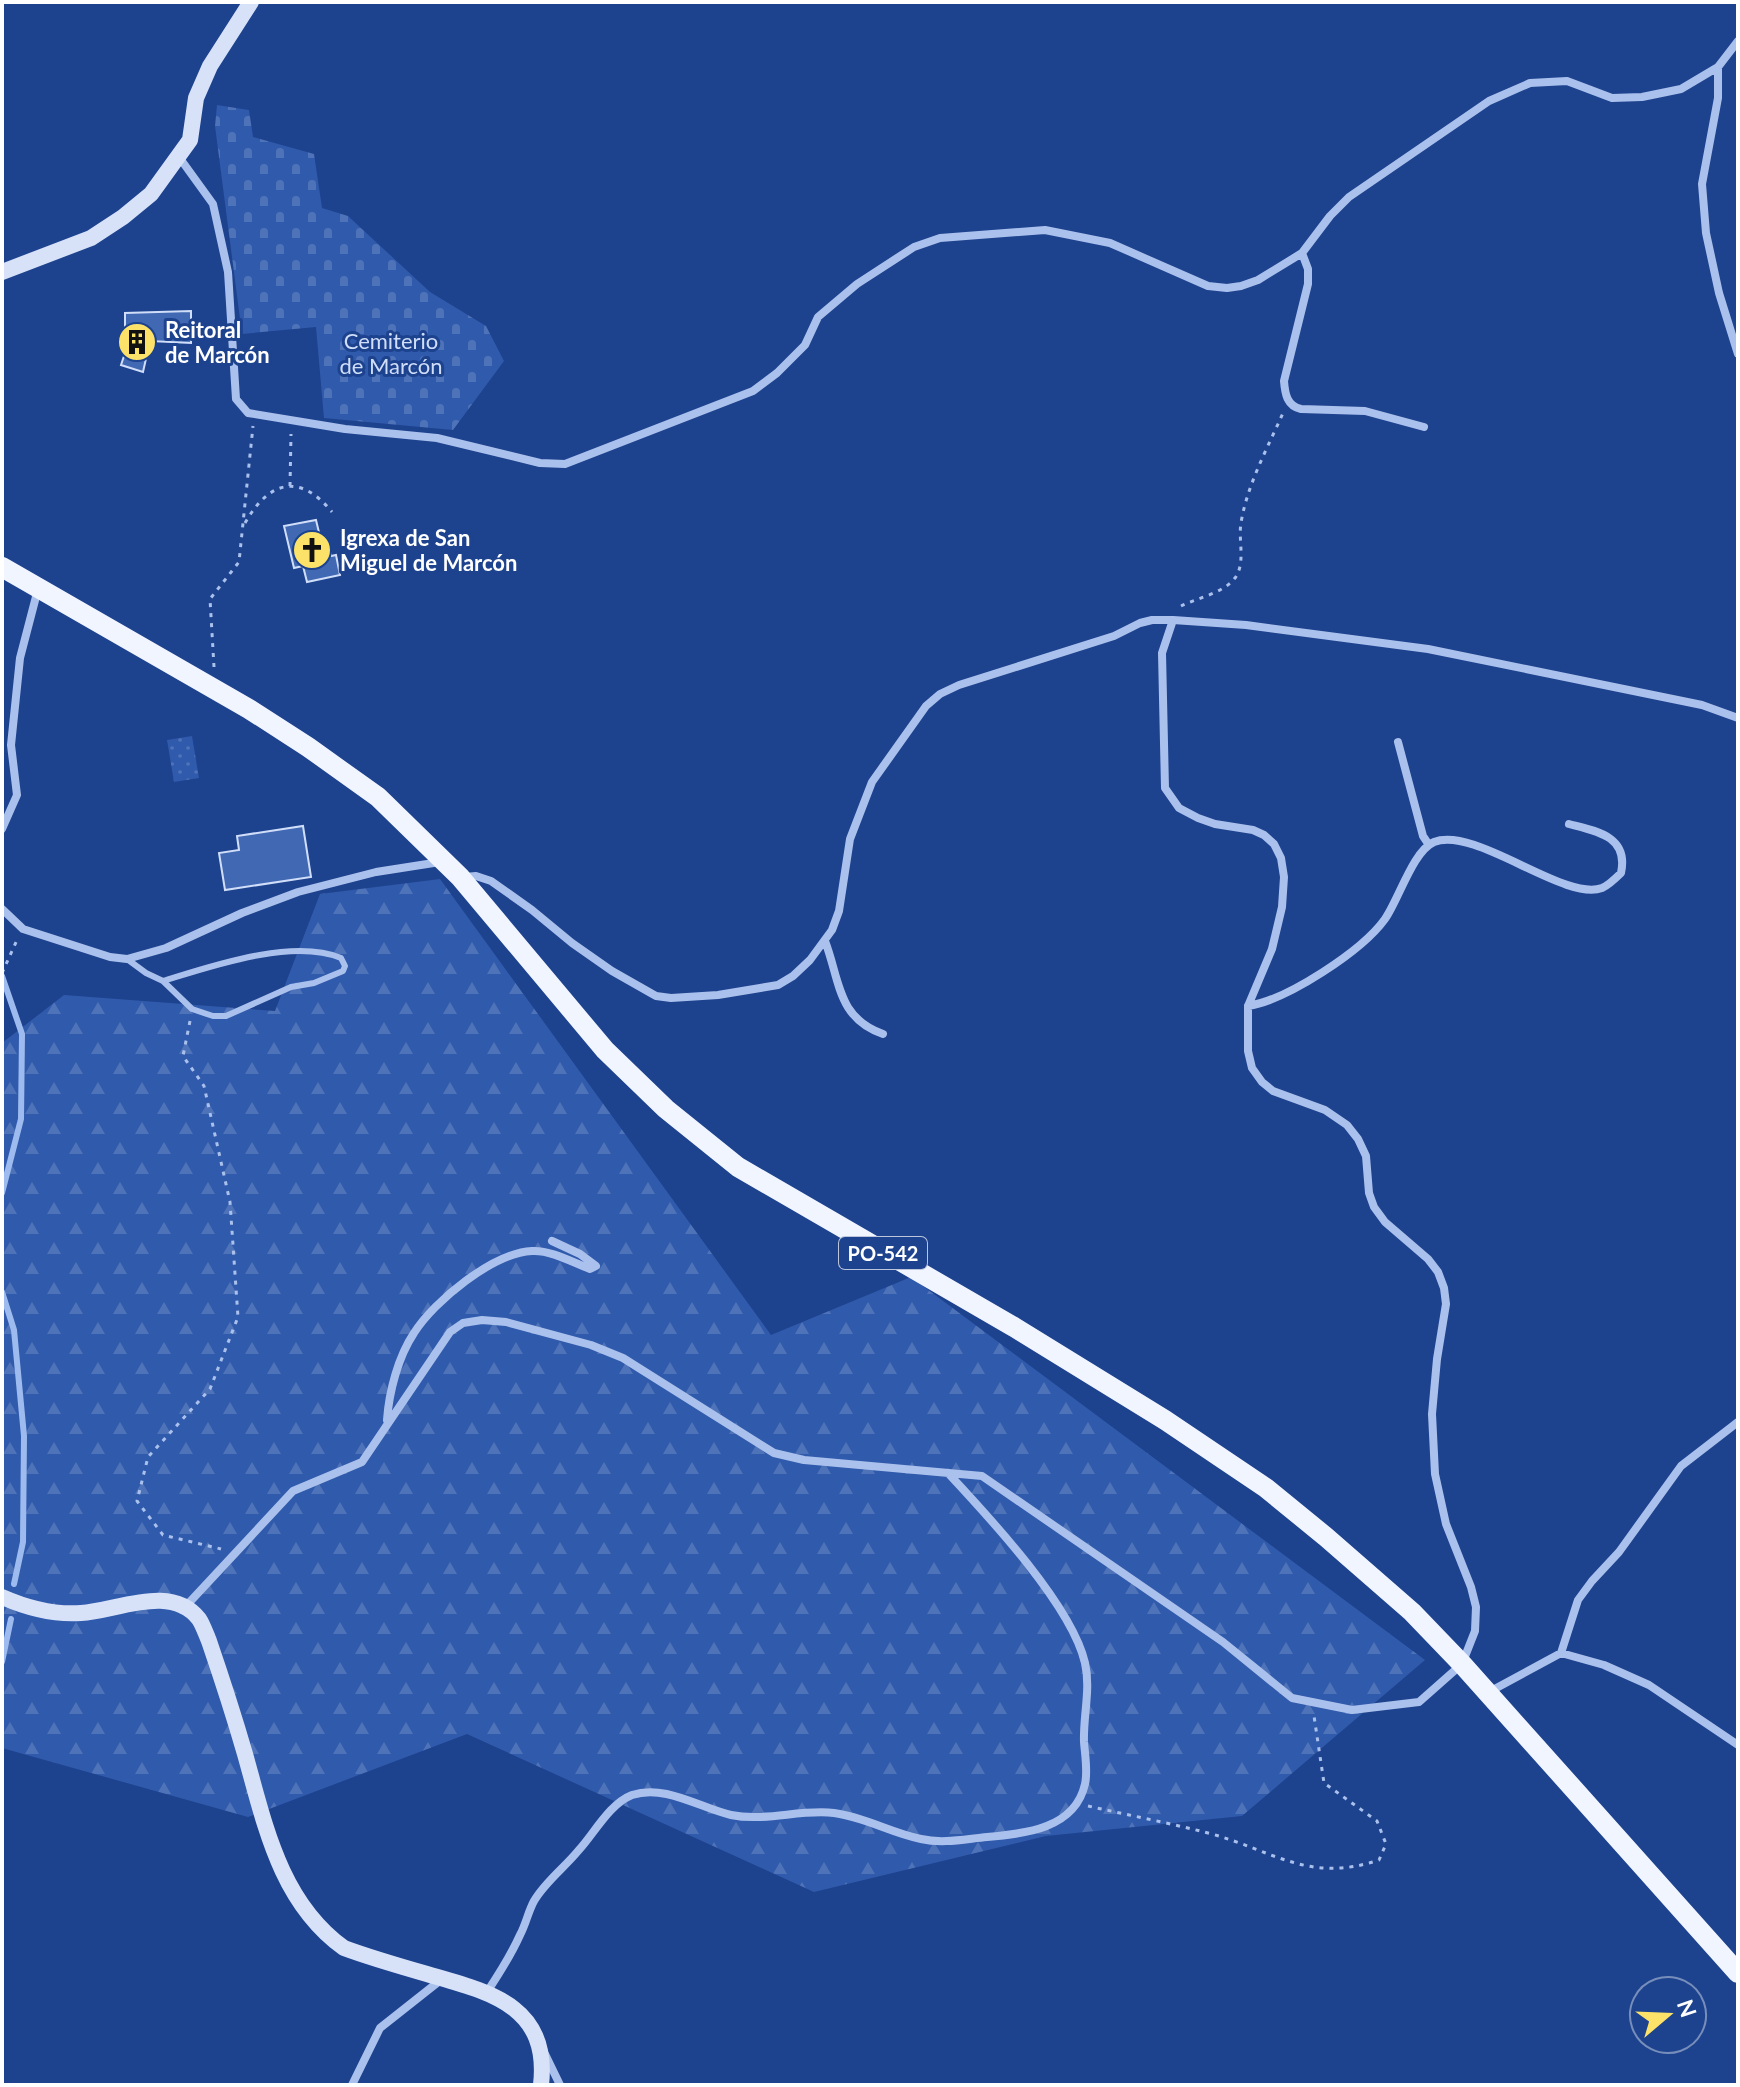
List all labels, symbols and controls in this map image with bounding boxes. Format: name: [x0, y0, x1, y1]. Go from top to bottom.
place label: Reitoral de Marcón: [165, 316, 270, 368]
building icon: Reitoral de Marcón: [116, 321, 158, 363]
park label: Cemiterio de Marcón: [339, 327, 443, 379]
place label: Igrexa de San Miguel de Marcón: [340, 524, 517, 576]
church icon: Igrexa de San Miguel de Marcón: [291, 529, 333, 571]
road number: PO-542: [839, 1237, 927, 1269]
north arrow: [1628, 1975, 1708, 2055]
text: N: [1672, 1996, 1703, 2021]

